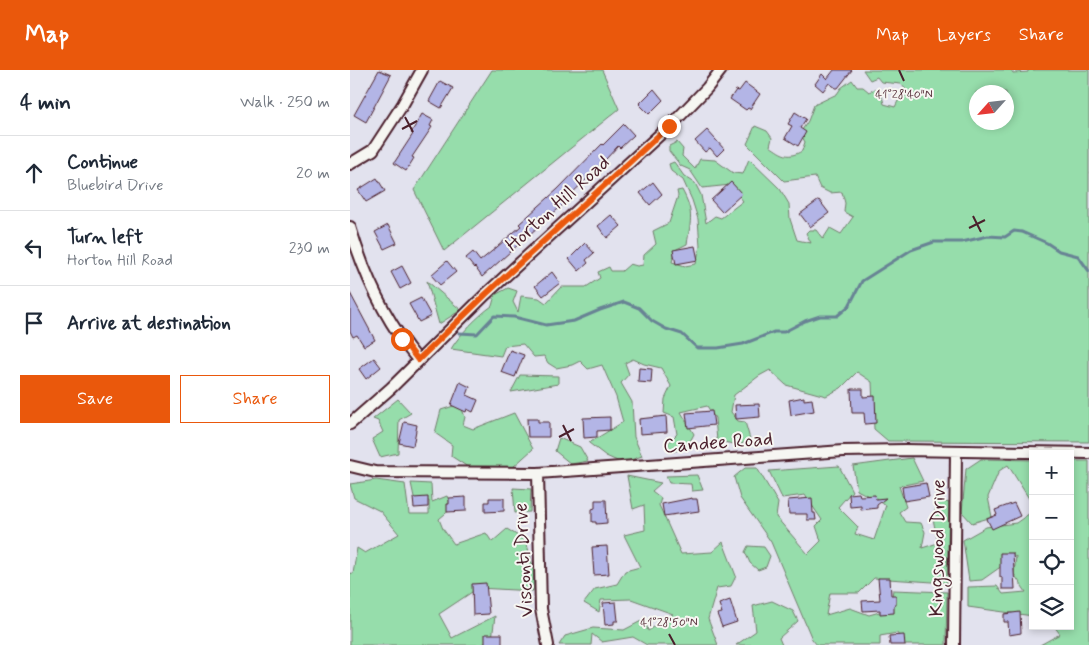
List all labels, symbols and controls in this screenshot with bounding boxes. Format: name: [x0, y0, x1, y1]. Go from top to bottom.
text: Map: [25, 20, 69, 51]
text: Map: [876, 23, 909, 47]
text: Layers: [937, 23, 991, 47]
text: Share: [1019, 23, 1064, 47]
north arrow: [969, 85, 1014, 130]
text: 41°28'40"N: [875, 87, 933, 103]
text: 4 min: [20, 89, 71, 117]
text: Walk · 250 m: [240, 92, 330, 113]
route end: [658, 115, 681, 138]
text: Continue: [67, 150, 138, 175]
street label: Horton Hill Road: [500, 150, 616, 258]
icon: ahead: [20, 159, 48, 187]
text: 20 m: [296, 163, 330, 184]
text: Bluebird Drive: [67, 175, 163, 196]
text: Turn left: [67, 225, 143, 250]
icon: left: [20, 234, 48, 262]
text: 230 m: [289, 238, 330, 259]
text: Horton Hill Road: [67, 250, 173, 271]
icon: arrive: [20, 309, 48, 337]
text: Arrive at destination: [67, 311, 231, 336]
route start: [391, 328, 414, 351]
button: Save: [20, 375, 170, 423]
button: Share: [180, 375, 330, 423]
street label: Candee Road: [662, 426, 774, 460]
map controls: [1029, 450, 1074, 630]
button: +: [1029, 450, 1074, 495]
street label: Kingswood Drive: [923, 479, 954, 617]
button: −: [1029, 495, 1074, 540]
street label: Visconti Drive: [508, 502, 540, 618]
button: locate: [1029, 540, 1074, 585]
button: layers: [1029, 585, 1074, 630]
text: 41°28'50"N: [640, 615, 698, 631]

